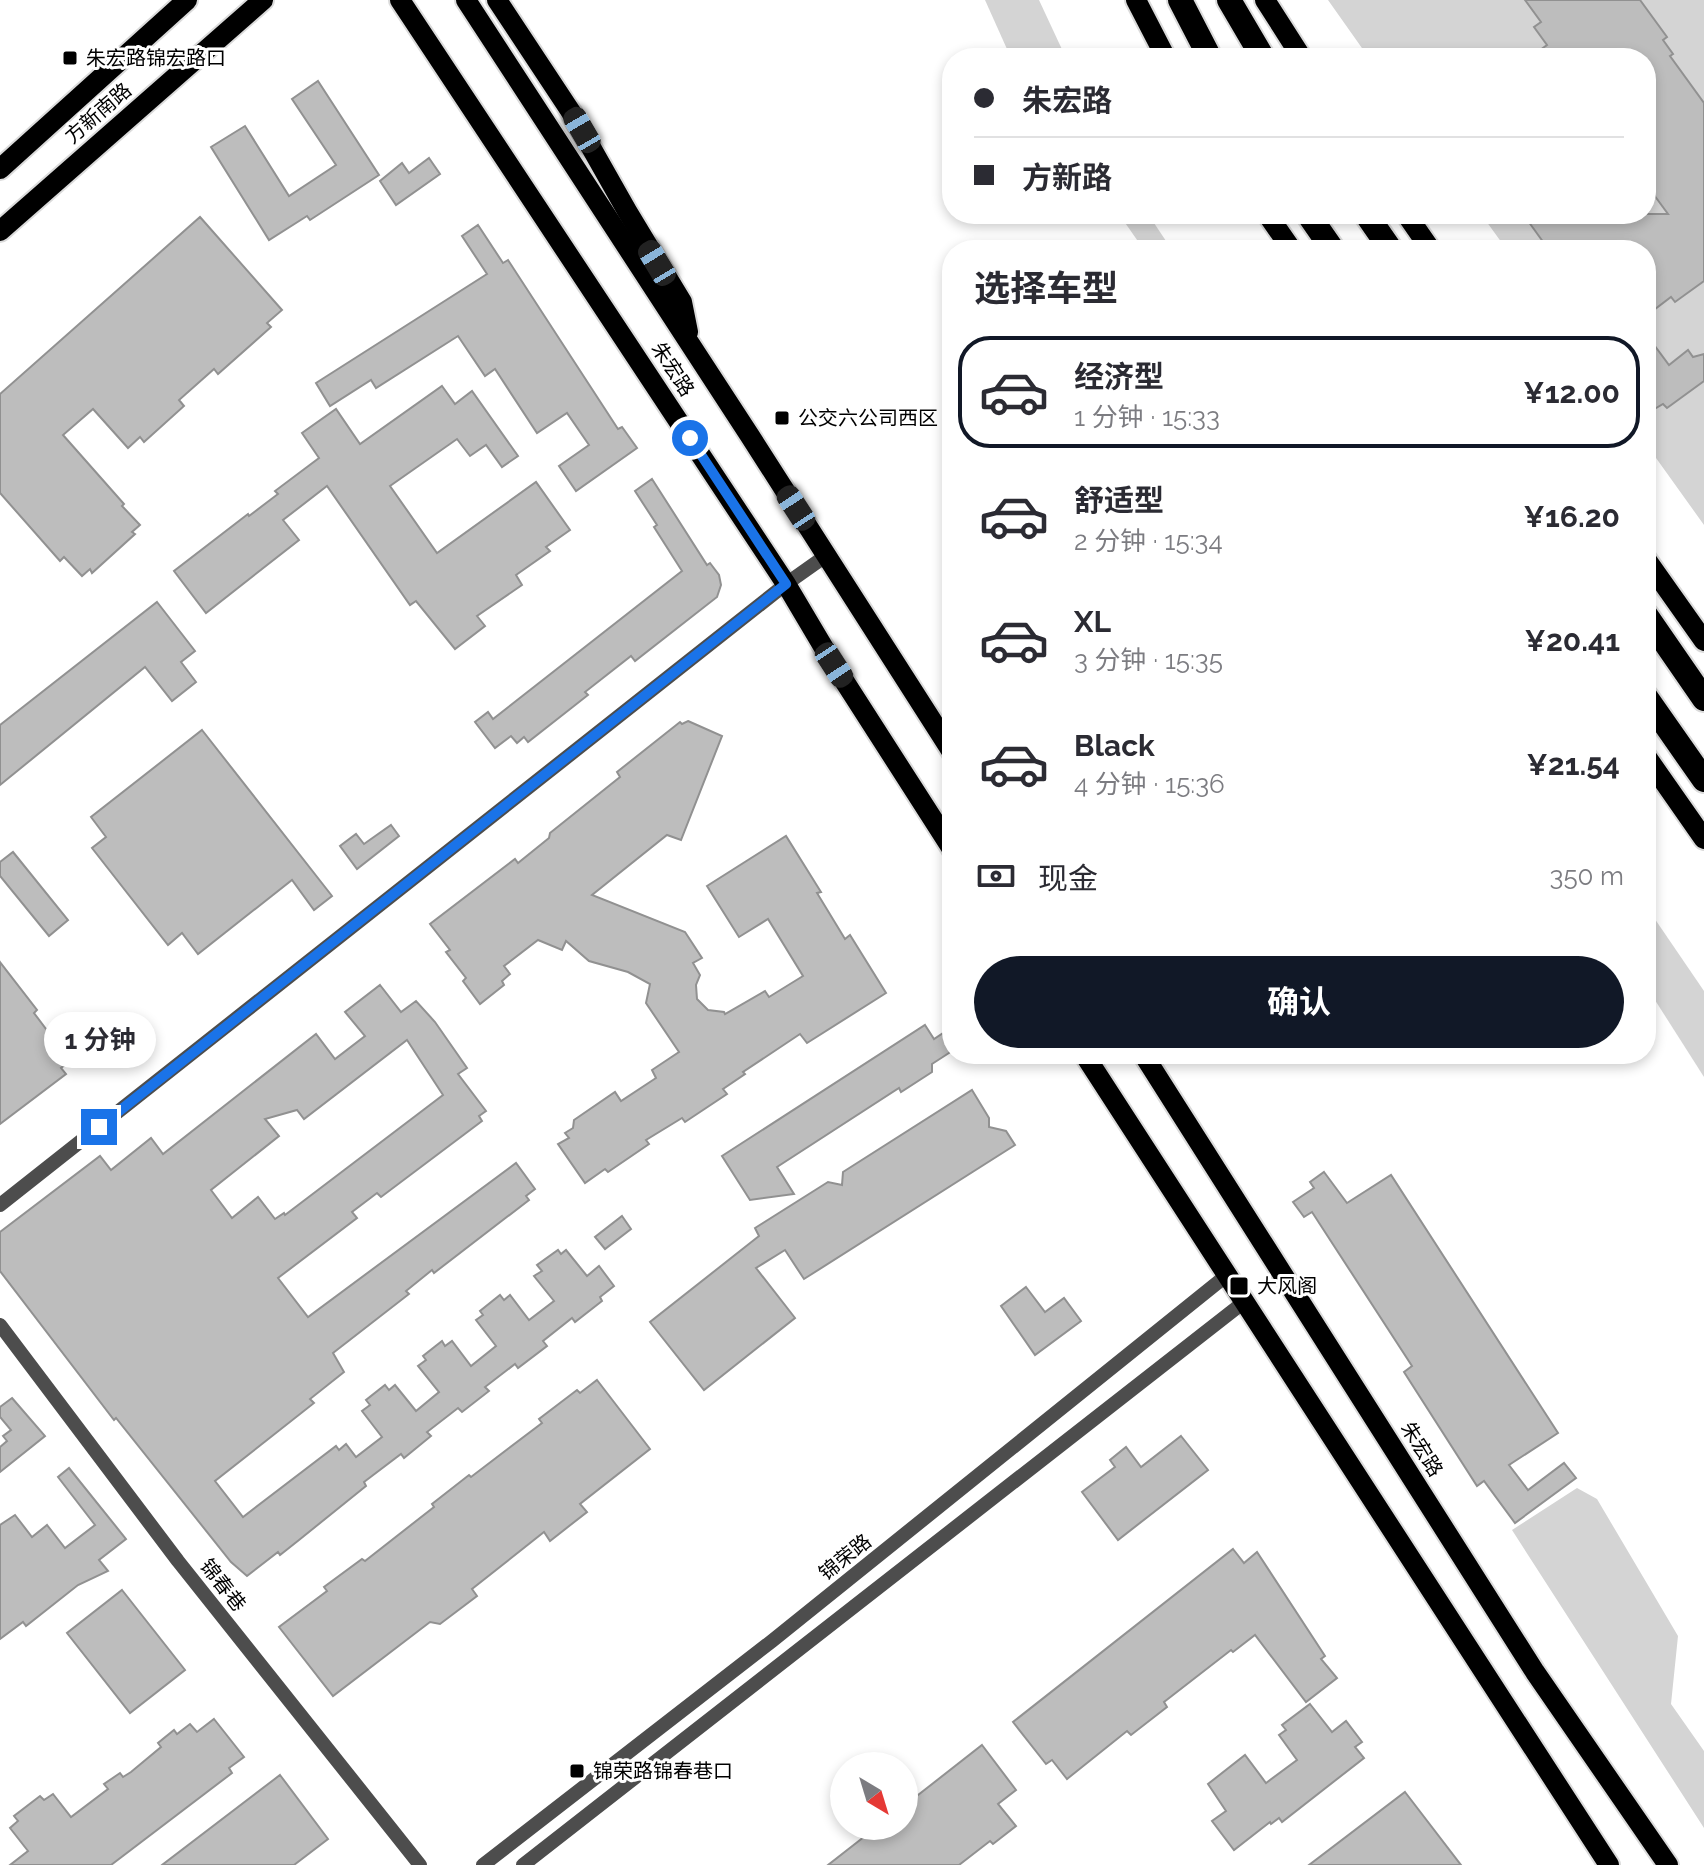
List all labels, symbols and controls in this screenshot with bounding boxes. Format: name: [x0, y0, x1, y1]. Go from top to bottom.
place label: 朱宏路锦宏路口: [86, 46, 226, 70]
marker: 朱宏路锦宏路口: [61, 49, 79, 67]
street label: 方新南路: [60, 78, 136, 148]
text: 朱宏路: [1022, 83, 1112, 118]
car: [560, 103, 604, 157]
text: 方新路: [1022, 160, 1112, 195]
car: [634, 236, 680, 290]
text: 选择车型: [974, 267, 1118, 309]
street label: 朱宏路: [647, 337, 699, 401]
icon: car: [978, 356, 1050, 428]
text: 经济型: [1074, 359, 1164, 394]
text: ¥12.00: [1523, 375, 1620, 410]
text: 1 分钟 · 15:33: [1074, 402, 1220, 432]
place label: 公交六公司西区: [798, 406, 938, 430]
marker: 公交六公司西区: [773, 409, 791, 427]
route start: [672, 420, 708, 456]
icon: car: [978, 480, 1050, 552]
car: [773, 481, 819, 535]
text: 舒适型: [1074, 483, 1164, 518]
text: ¥16.20: [1524, 499, 1620, 534]
text: 2 分钟 · 15:34: [1074, 526, 1223, 556]
icon: car: [978, 604, 1050, 676]
text: XL: [1074, 604, 1111, 639]
text: ¥20.41: [1525, 623, 1620, 658]
car: [811, 638, 857, 692]
text: 3 分钟 · 15:35: [1074, 645, 1223, 675]
icon: car: [978, 728, 1050, 800]
text: Black: [1074, 728, 1155, 763]
text: ¥21.54: [1526, 747, 1620, 782]
text: 4 分钟 · 15:36: [1074, 769, 1225, 799]
icon: cash: [974, 854, 1018, 898]
text: 现金: [1038, 861, 1098, 896]
text: 350 m: [1550, 861, 1624, 891]
button: 确认: [974, 956, 1624, 1048]
callout: 1 分钟: [43, 1011, 155, 1067]
text: 1 分钟: [64, 1025, 136, 1055]
route end: [81, 1109, 117, 1145]
place label: 大风阁: [1257, 1274, 1317, 1298]
marker: 大风阁: [1228, 1275, 1250, 1297]
street label: 朱宏路: [1396, 1417, 1448, 1481]
street label: 锦荣路: [814, 1529, 876, 1585]
street label: 锦春巷: [195, 1554, 251, 1616]
north arrow: [830, 1752, 918, 1840]
map controls: [830, 1752, 918, 1840]
place label: 锦荣路锦春巷口: [593, 1759, 733, 1783]
marker: 锦荣路锦春巷口: [568, 1762, 586, 1780]

